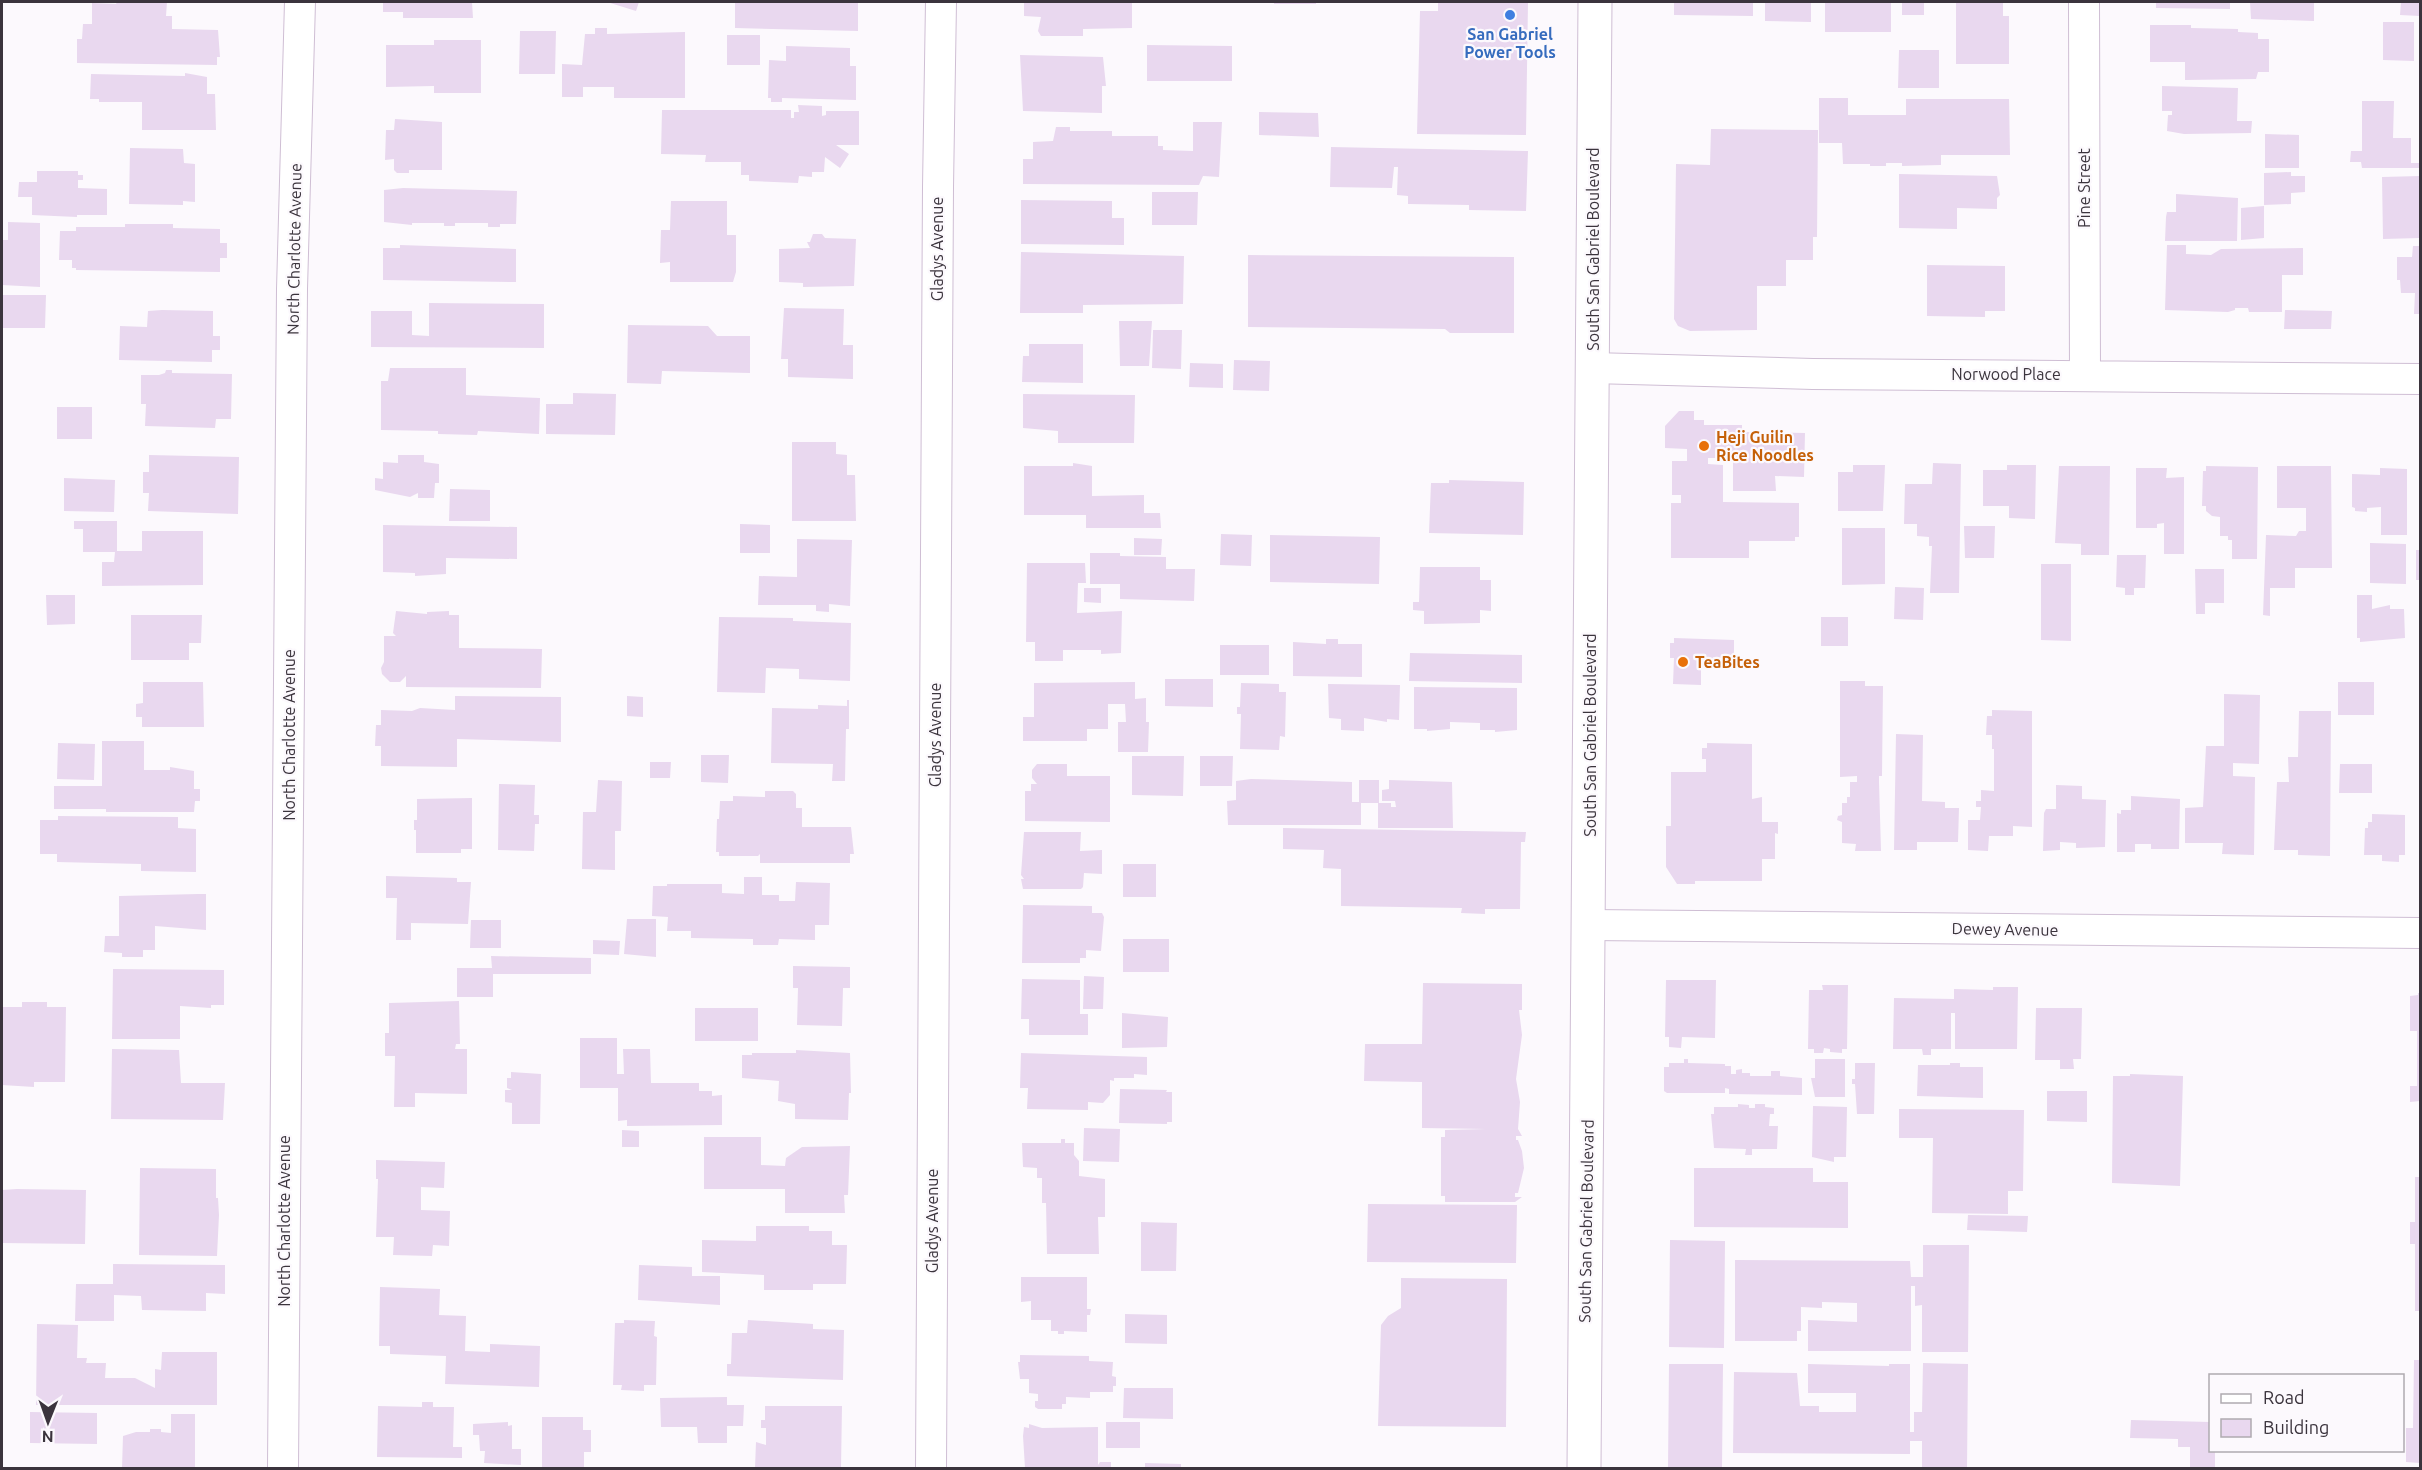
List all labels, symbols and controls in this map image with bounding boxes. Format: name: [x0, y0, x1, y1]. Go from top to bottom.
marker: San Gabriel Power Tools: [1503, 8, 1517, 22]
place label: San Gabriel Power Tools: [1464, 25, 1556, 61]
street label: South San Gabriel Boulevard: [1584, 147, 1602, 351]
street label: Pine Street: [2075, 147, 2093, 228]
street label: North Charlotte Avenue: [284, 163, 304, 335]
street label: Gladys Avenue: [928, 197, 946, 301]
street label: Norwood Place: [1951, 365, 2061, 383]
place label: Heji Guilin Rice Noodles: [1716, 428, 1814, 464]
marker: Heji Guilin Rice Noodles: [1697, 439, 1711, 453]
street label: South San Gabriel Boulevard: [1581, 633, 1599, 837]
street label: North Charlotte Avenue: [280, 649, 298, 821]
place label: TeaBites: [1695, 653, 1760, 671]
marker: TeaBites: [1676, 655, 1690, 669]
street label: Gladys Avenue: [926, 683, 944, 787]
street label: Dewey Avenue: [1952, 919, 2058, 939]
street label: South San Gabriel Boulevard: [1575, 1119, 1597, 1323]
street label: North Charlotte Avenue: [275, 1135, 293, 1307]
street label: Gladys Avenue: [923, 1169, 941, 1273]
legend: [2209, 1374, 2404, 1452]
text: Road: [2263, 1387, 2305, 1407]
north arrow: [18, 1392, 78, 1452]
text: Building: [2263, 1417, 2329, 1437]
text: N: [42, 1428, 54, 1446]

